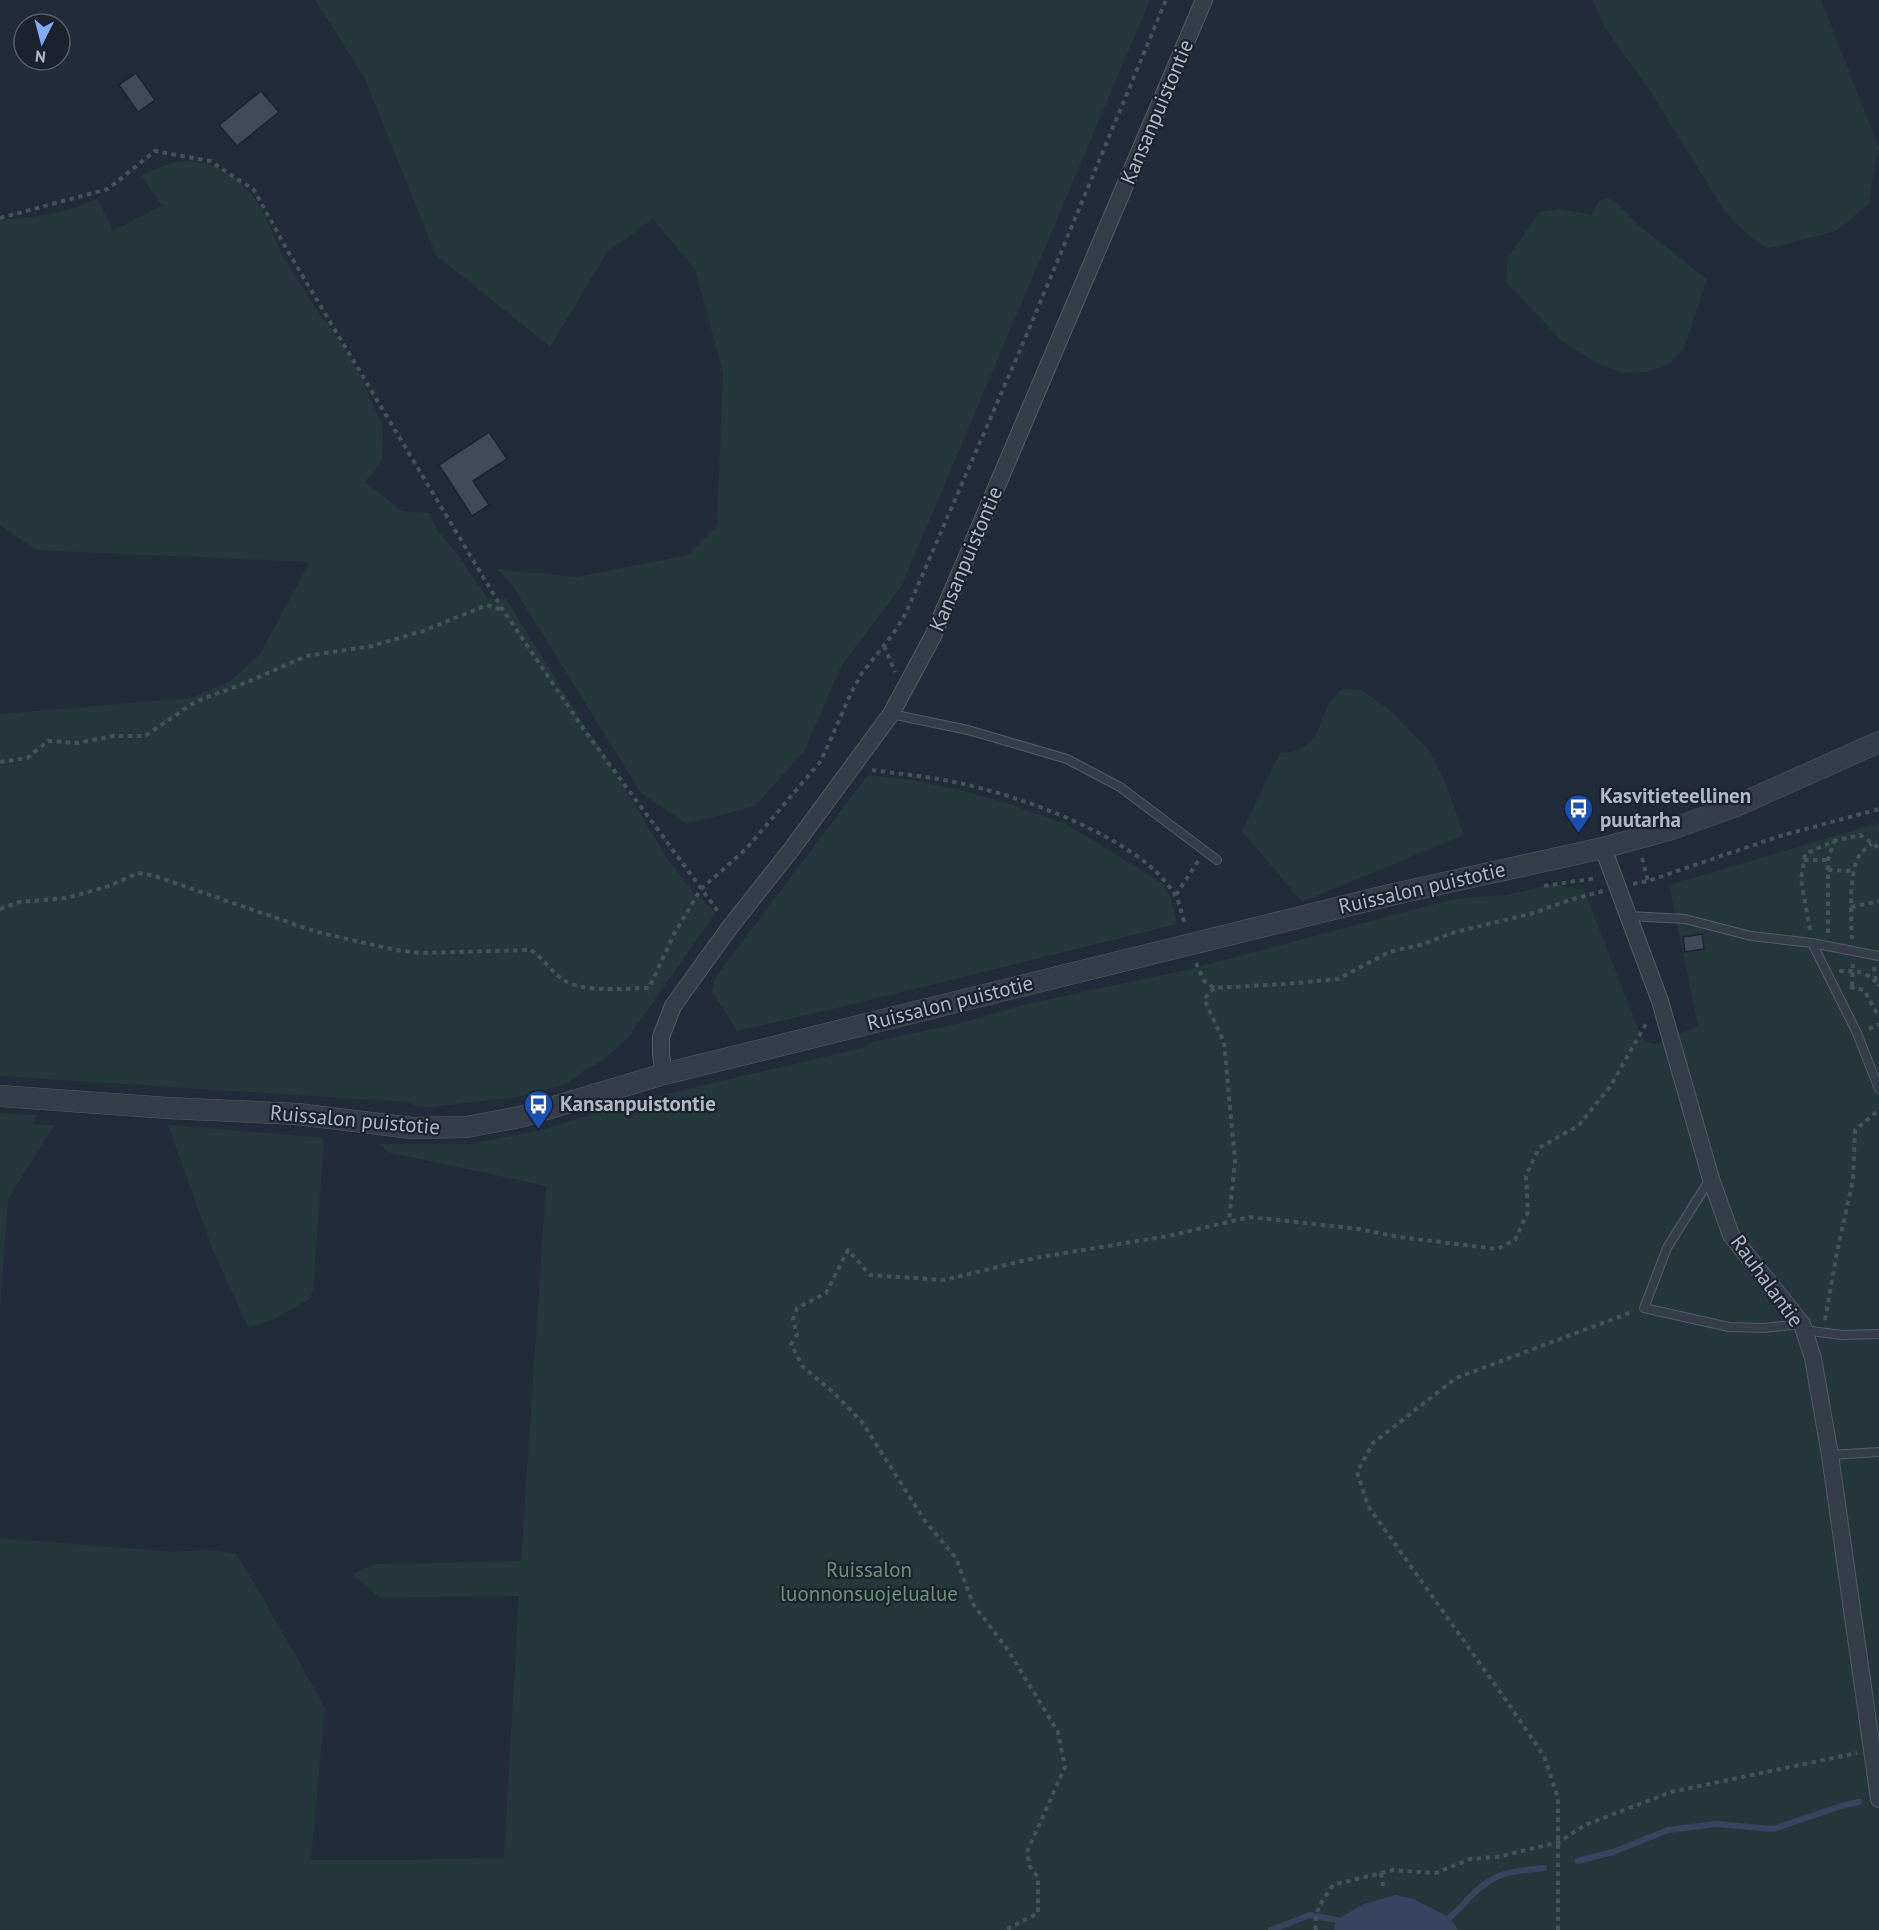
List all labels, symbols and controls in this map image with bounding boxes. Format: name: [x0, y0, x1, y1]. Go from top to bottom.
north arrow: [12, 12, 72, 72]
street label: Kansanpuistontie: [1114, 35, 1199, 188]
text: N: [34, 46, 47, 67]
street label: Kansanpuistontie: [923, 482, 1008, 635]
place label: Kasvitieteellinen puutarha: [1600, 782, 1751, 833]
bus stop icon: Kasvitieteellinen puutarha: [1563, 792, 1595, 834]
street label: Ruissalon puistotie: [1336, 855, 1508, 920]
street label: Ruissalon puistotie: [864, 969, 1036, 1036]
bus stop icon: Kansanpuistontie: [523, 1088, 555, 1130]
place label: Kansanpuistontie: [560, 1090, 716, 1117]
street label: Ruissalon puistotie: [269, 1099, 441, 1140]
street label: Rauhalantie: [1725, 1229, 1810, 1332]
park label: Ruissalon luonnonsuojelualue: [780, 1556, 958, 1607]

